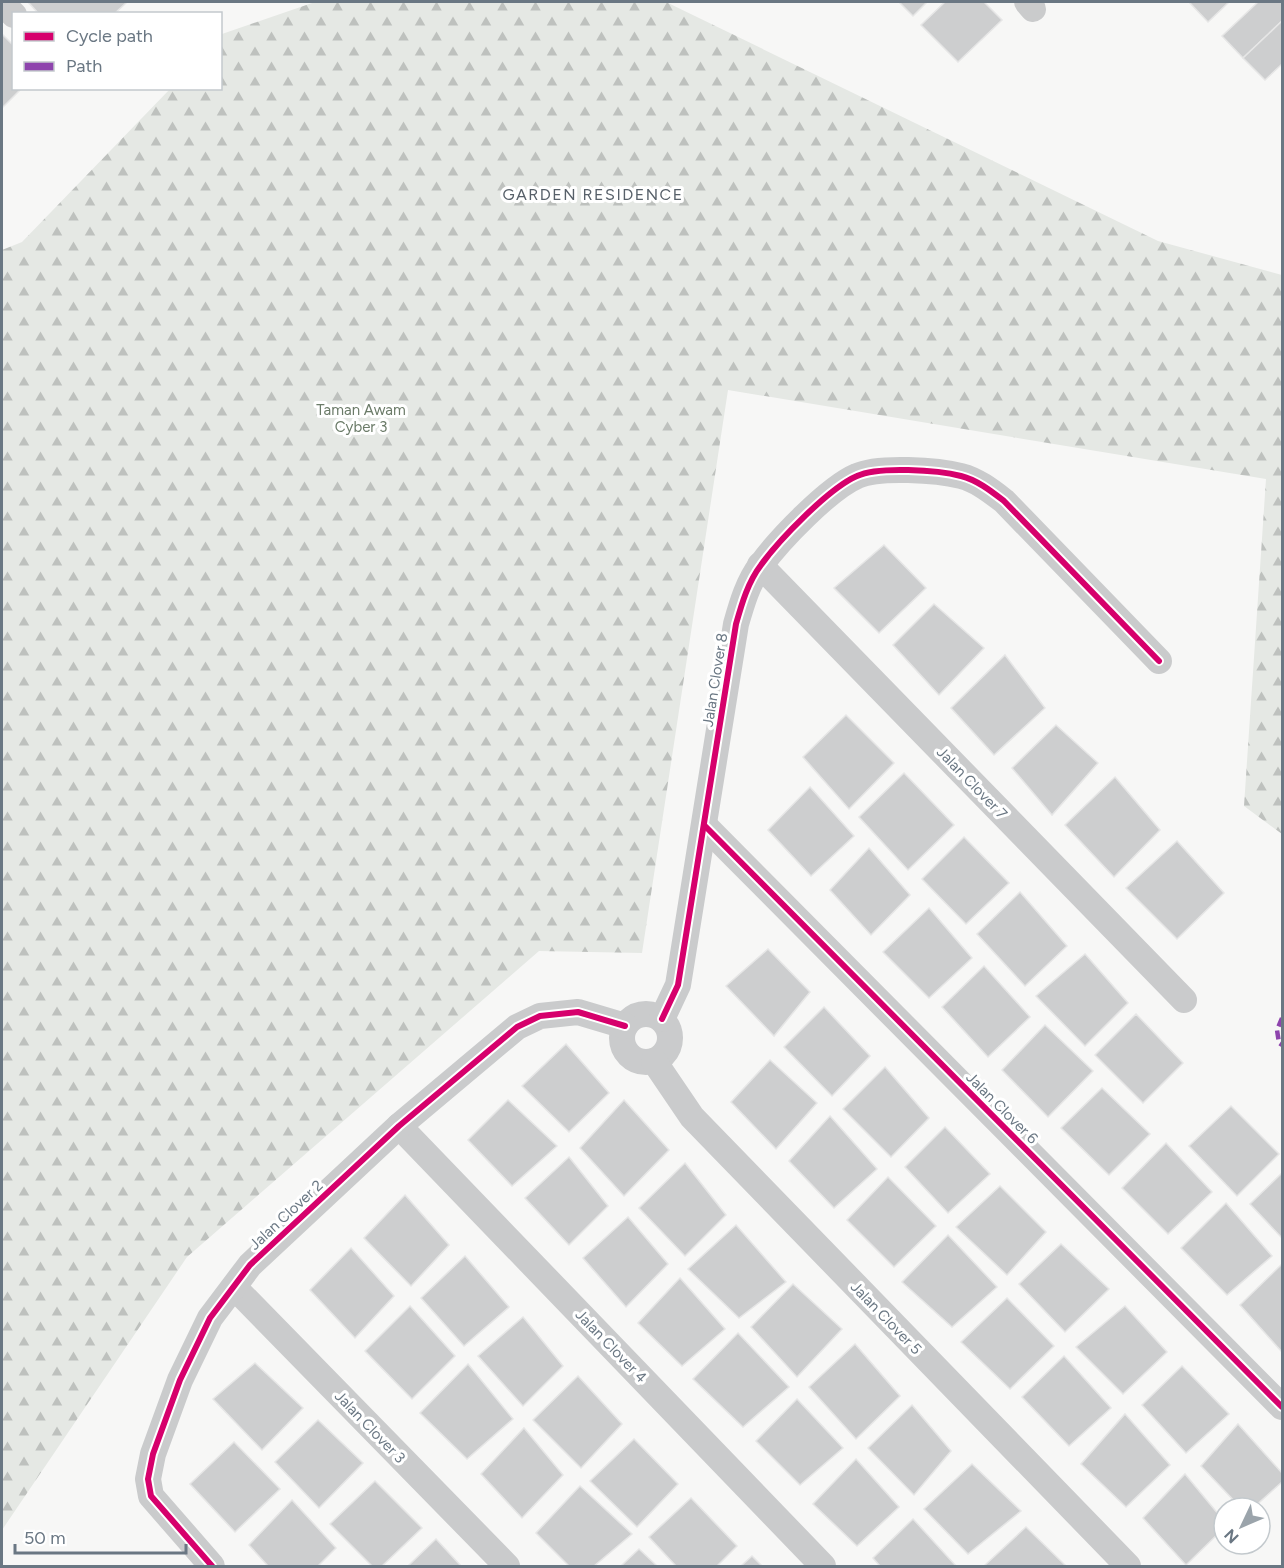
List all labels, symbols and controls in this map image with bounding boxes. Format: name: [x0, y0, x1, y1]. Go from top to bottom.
legend: [12, 12, 222, 90]
text: Cycle path: [66, 25, 153, 47]
text: Path: [66, 55, 102, 77]
district label: GARDEN RESIDENCE: [502, 185, 684, 204]
park label: Taman Awam Cyber 3: [316, 401, 406, 436]
street label: Jalan Clover 8: [699, 632, 731, 728]
street label: Jalan Clover 7: [933, 743, 1011, 823]
street label: Jalan Clover 6: [962, 1068, 1042, 1148]
street label: Jalan Clover 2: [245, 1176, 327, 1254]
street label: Jalan Clover 5: [847, 1278, 925, 1358]
street label: Jalan Clover 4: [572, 1306, 650, 1386]
street label: Jalan Clover 3: [331, 1387, 409, 1467]
north arrow: [1212, 1496, 1272, 1556]
scale bar: [15, 1517, 186, 1555]
text: N: [1220, 1525, 1243, 1547]
text: 50 m: [24, 1527, 66, 1549]

